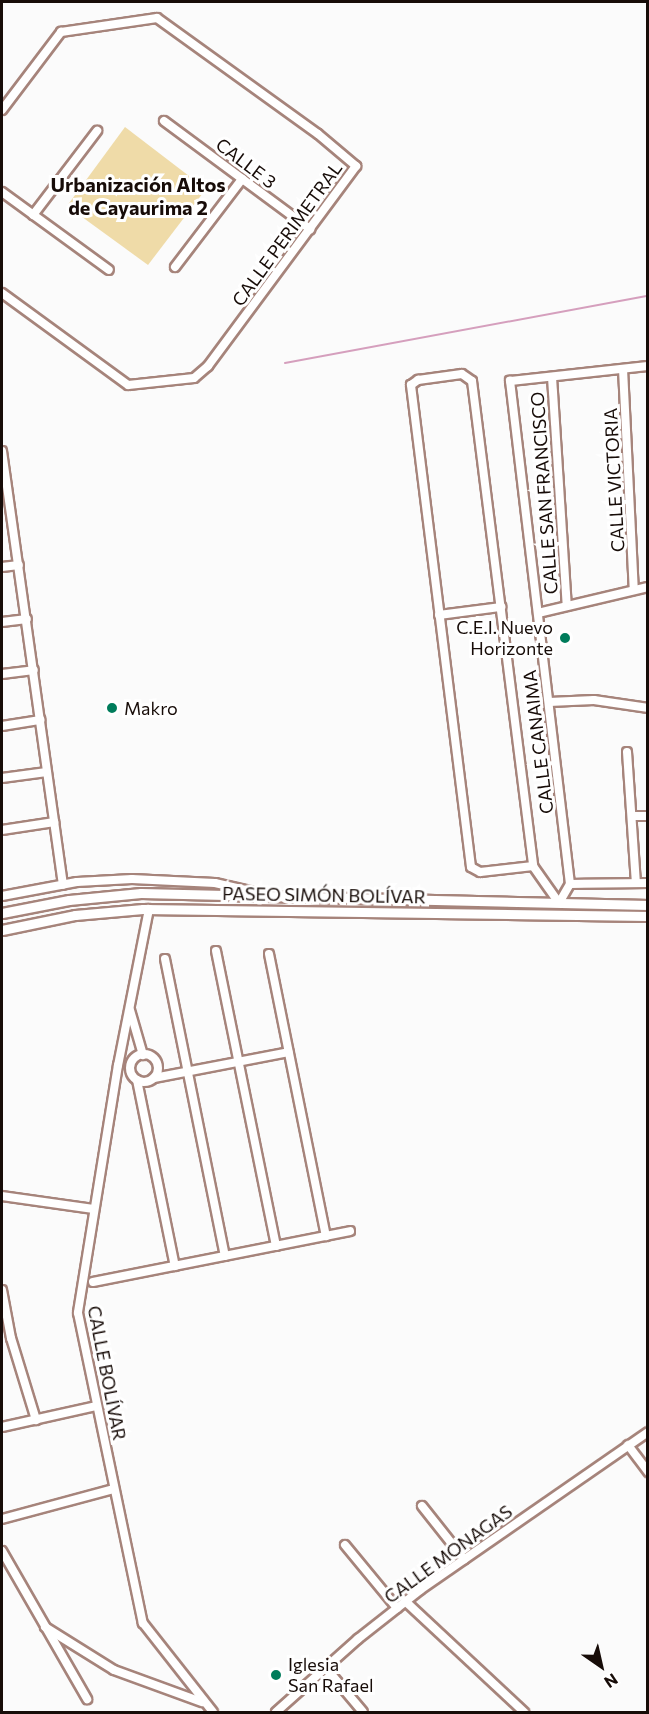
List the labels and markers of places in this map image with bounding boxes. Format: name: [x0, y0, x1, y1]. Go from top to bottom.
place label: C.E.I. Nuevo Horizonte: [456, 617, 553, 660]
marker: C.E.I. Nuevo Horizonte: [558, 631, 572, 645]
place label: Makro: [124, 697, 178, 719]
marker: Makro: [105, 701, 119, 715]
place label: Iglesia San Rafael: [288, 1654, 374, 1696]
marker: Iglesia San Rafael: [269, 1668, 283, 1682]

